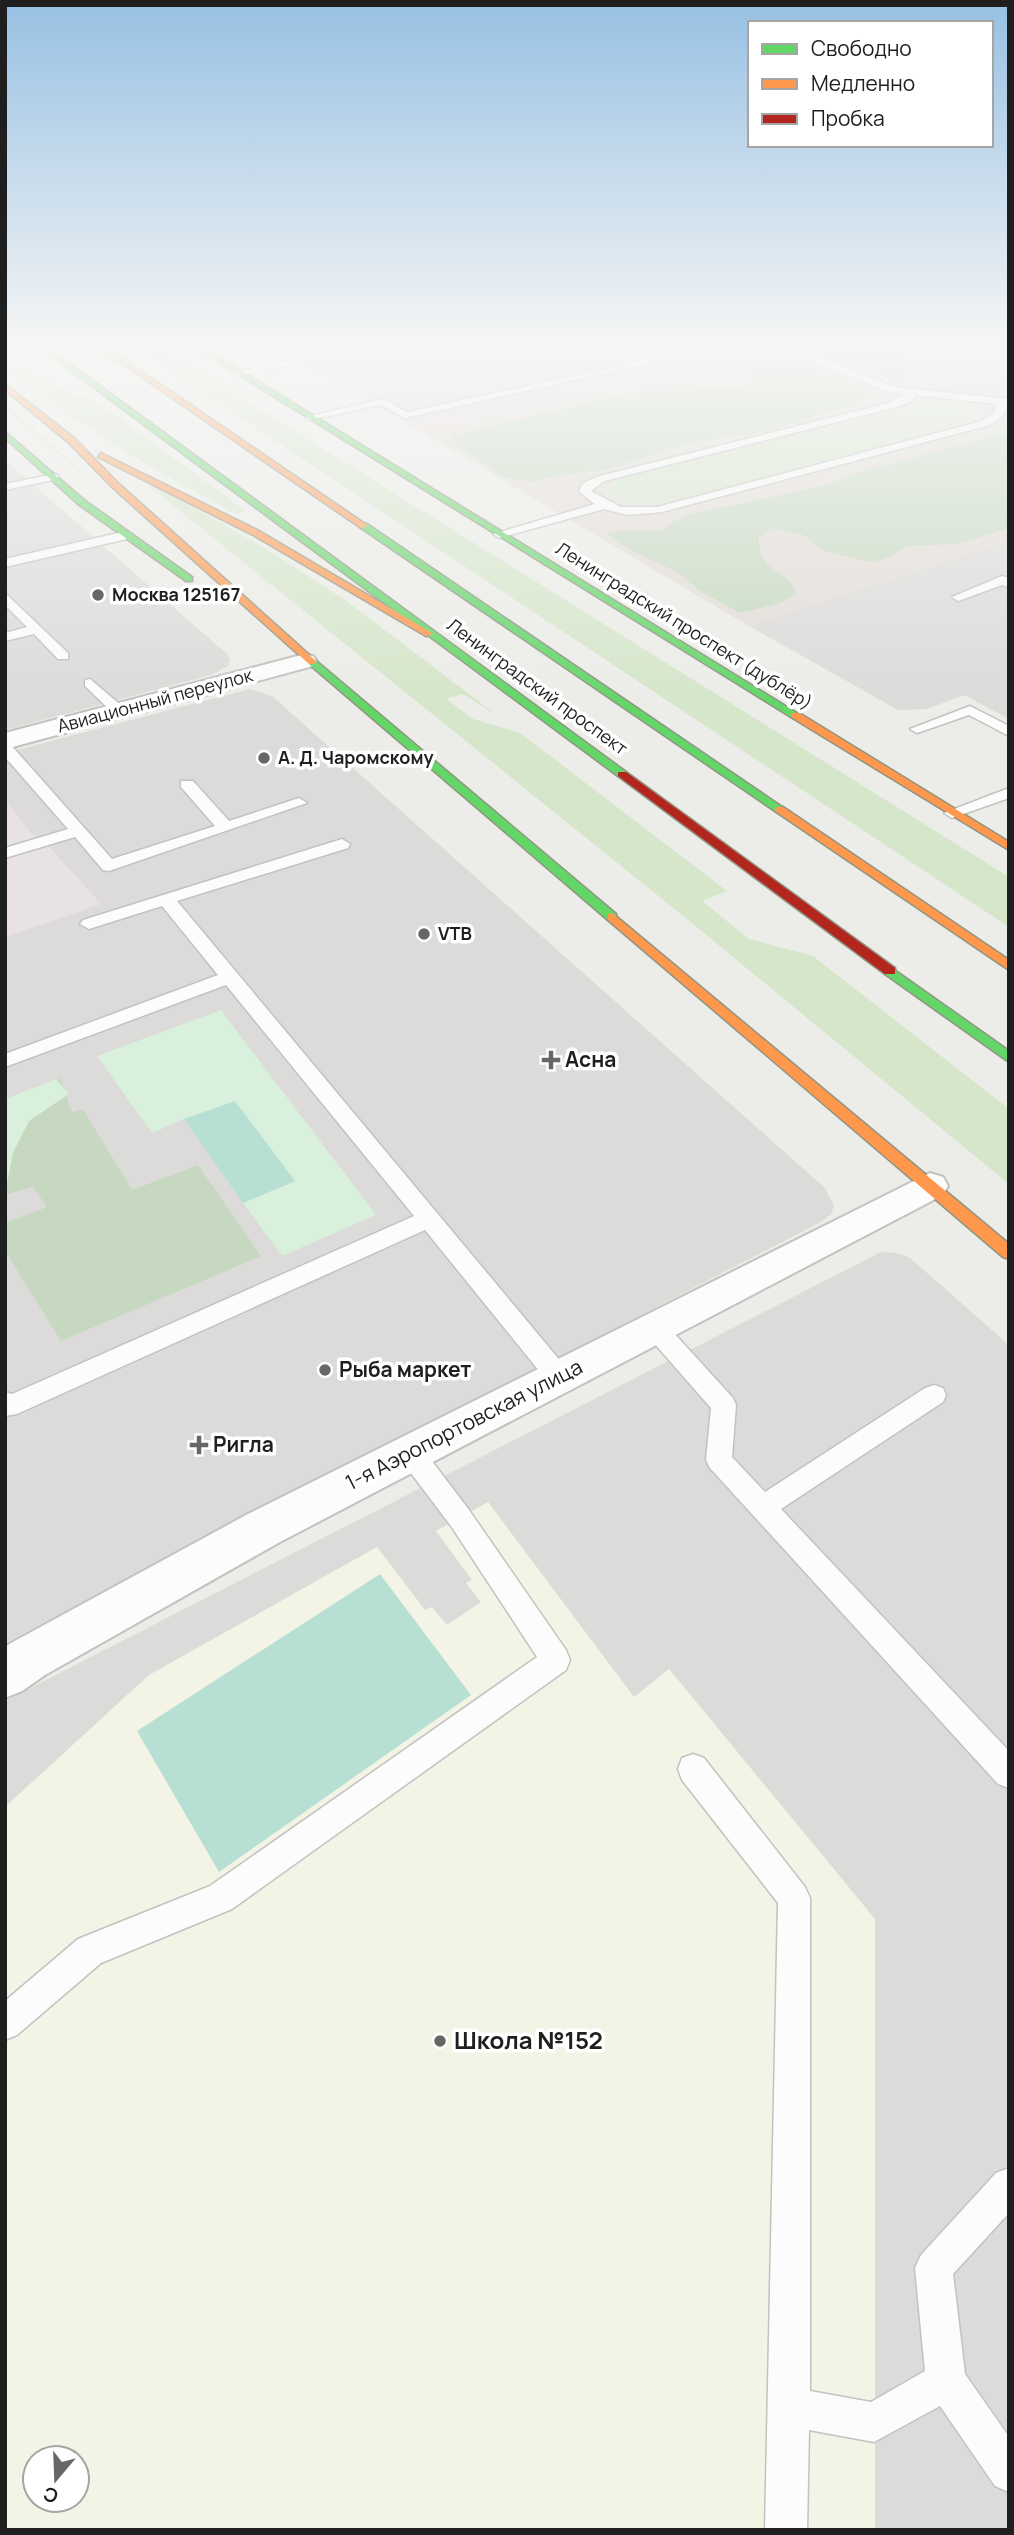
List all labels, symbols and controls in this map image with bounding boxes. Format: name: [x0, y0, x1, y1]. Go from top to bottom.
legend: [748, 21, 993, 147]
text: Свободно: [811, 34, 912, 62]
text: Медленно: [811, 69, 915, 97]
text: Пробка: [811, 104, 885, 132]
street label: Ленинградский проспект (дублёр): [552, 536, 817, 714]
place label: Москва 125167: [112, 582, 240, 606]
marker: Москва 125167: [90, 587, 106, 603]
street label: Ленинградский проспект: [442, 612, 633, 760]
street label: Авиационный переулок: [54, 662, 256, 738]
place label: А. Д. Чаромскому: [278, 745, 434, 769]
marker: А. Д. Чаромскому: [256, 750, 272, 766]
place label: VTB: [438, 921, 472, 945]
marker: VTB: [416, 926, 432, 942]
place label: Асна: [565, 1045, 616, 1073]
marker: Асна: [543, 1052, 559, 1068]
street label: 1-я Аэропортовская улица: [340, 1352, 587, 1496]
place label: Рыба маркет: [339, 1355, 471, 1383]
marker: Рыба маркет: [317, 1362, 333, 1378]
place label: Ригла: [213, 1430, 274, 1458]
marker: Ригла: [191, 1437, 207, 1453]
place label: Школа №152: [454, 2023, 603, 2056]
marker: Школа №152: [432, 2033, 448, 2049]
north arrow: [21, 2444, 91, 2514]
text: С: [40, 2480, 61, 2510]

